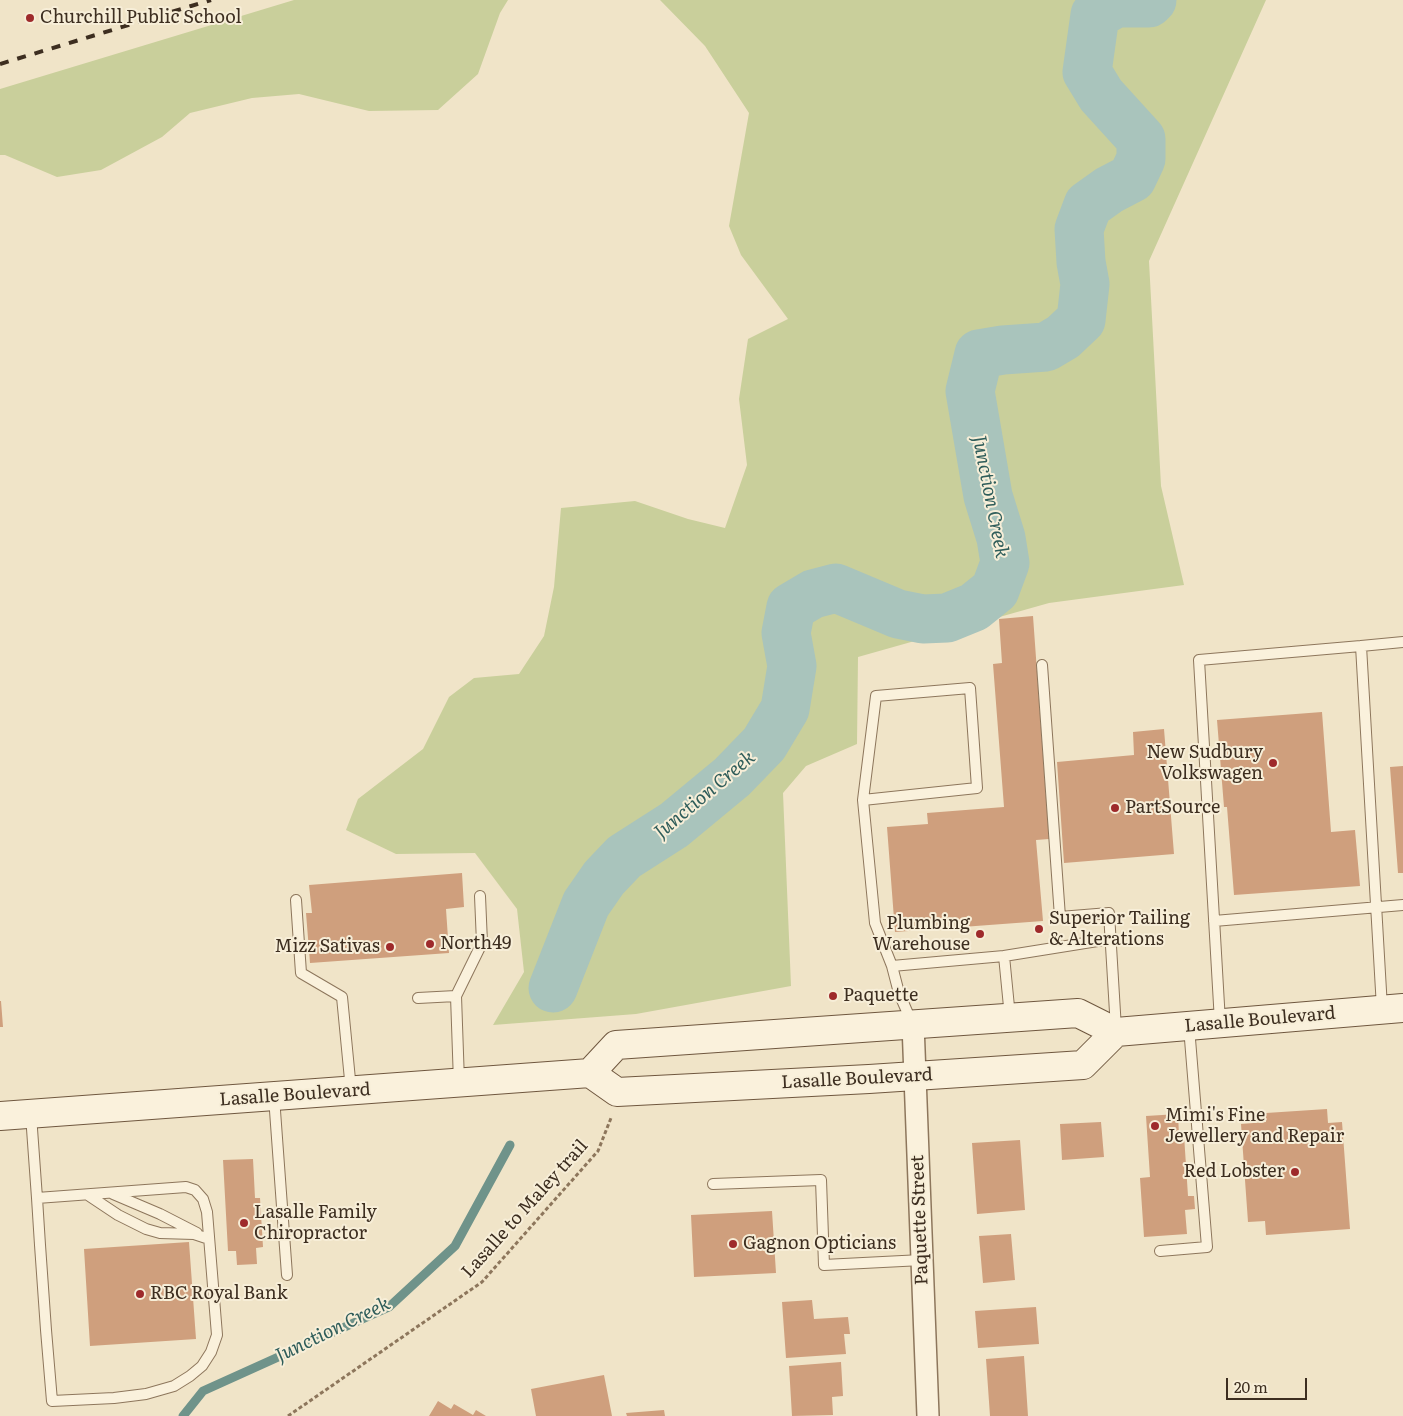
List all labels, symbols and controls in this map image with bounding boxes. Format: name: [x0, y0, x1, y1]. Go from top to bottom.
place label: Churchill Public School: [40, 7, 241, 29]
marker: Churchill Public School: [24, 12, 36, 24]
water label: Junction Creek: [967, 434, 1013, 560]
place label: New Sudbury Volkswagen: [1146, 742, 1263, 784]
water label: Junction Creek: [650, 746, 760, 844]
marker: New Sudbury Volkswagen: [1267, 757, 1279, 769]
place label: PartSource: [1125, 797, 1220, 819]
marker: PartSource: [1109, 802, 1121, 814]
place label: Superior Tailing & Alterations: [1049, 908, 1190, 951]
place label: Plumbing Warehouse: [873, 913, 970, 956]
marker: Superior Tailing & Alterations: [1033, 923, 1045, 935]
marker: Plumbing Warehouse: [974, 928, 986, 940]
place label: North49: [440, 933, 512, 955]
place label: Mizz Sativas: [275, 936, 380, 958]
marker: North49: [424, 938, 436, 950]
marker: Mizz Sativas: [384, 941, 396, 953]
place label: Paquette: [843, 985, 918, 1007]
marker: Paquette: [827, 990, 839, 1002]
street label: Lasalle Boulevard: [1184, 1003, 1336, 1037]
street label: Lasalle Boulevard: [781, 1064, 933, 1094]
street label: Lasalle Boulevard: [219, 1079, 371, 1111]
place label: Mimi's Fine Jewellery and Repair: [1165, 1105, 1344, 1148]
marker: Mimi's Fine Jewellery and Repair: [1149, 1120, 1161, 1132]
street label: Lasalle to Maley trail: [457, 1135, 593, 1283]
street label: Paquette Street: [907, 1154, 933, 1286]
place label: Red Lobster: [1184, 1161, 1285, 1183]
marker: Red Lobster: [1289, 1166, 1301, 1178]
place label: Lasalle Family Chiropractor: [254, 1202, 377, 1244]
marker: Lasalle Family Chiropractor: [238, 1217, 250, 1229]
place label: Gagnon Opticians: [743, 1233, 896, 1255]
marker: Gagnon Opticians: [727, 1238, 739, 1250]
place label: RBC Royal Bank: [150, 1283, 288, 1305]
marker: RBC Royal Bank: [134, 1288, 146, 1300]
water label: Junction Creek: [272, 1293, 394, 1367]
scale bar: [1228, 1368, 1309, 1400]
text: 20 m: [1234, 1375, 1268, 1398]

